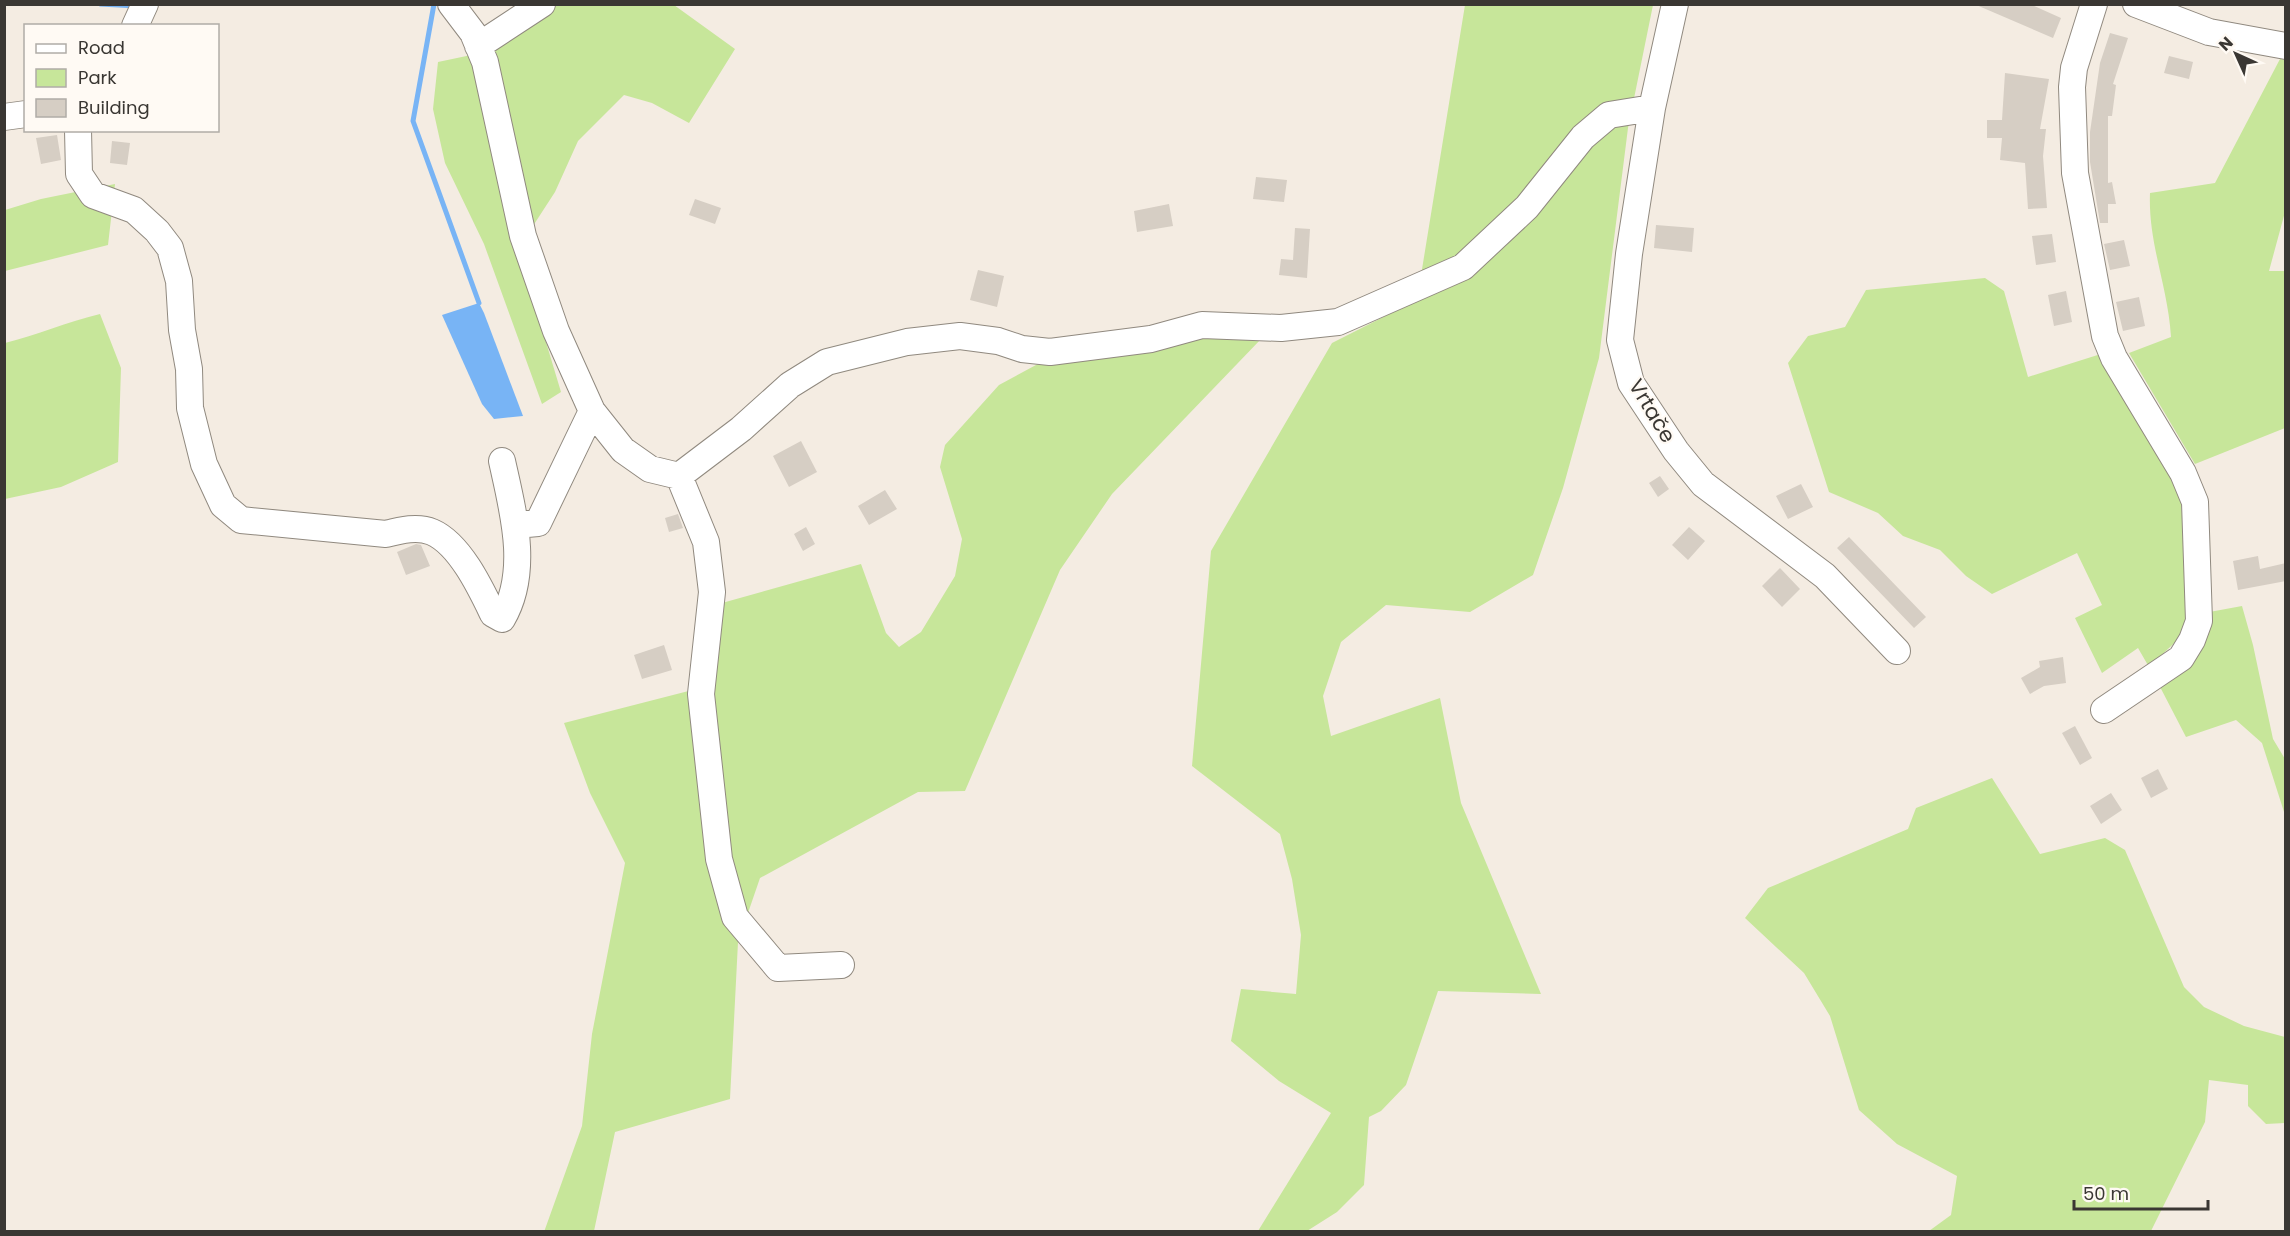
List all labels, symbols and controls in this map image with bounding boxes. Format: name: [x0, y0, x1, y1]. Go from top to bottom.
legend: [24, 24, 219, 132]
north arrow: [2206, 24, 2266, 84]
text: N: [2213, 31, 2238, 56]
text: Road: [78, 35, 125, 60]
text: Park: [78, 65, 117, 90]
text: Building: [78, 95, 150, 120]
street label: Vrtače: [1622, 373, 1683, 448]
scale bar: [2074, 1173, 2208, 1211]
text: 50 m: [2083, 1181, 2129, 1206]

